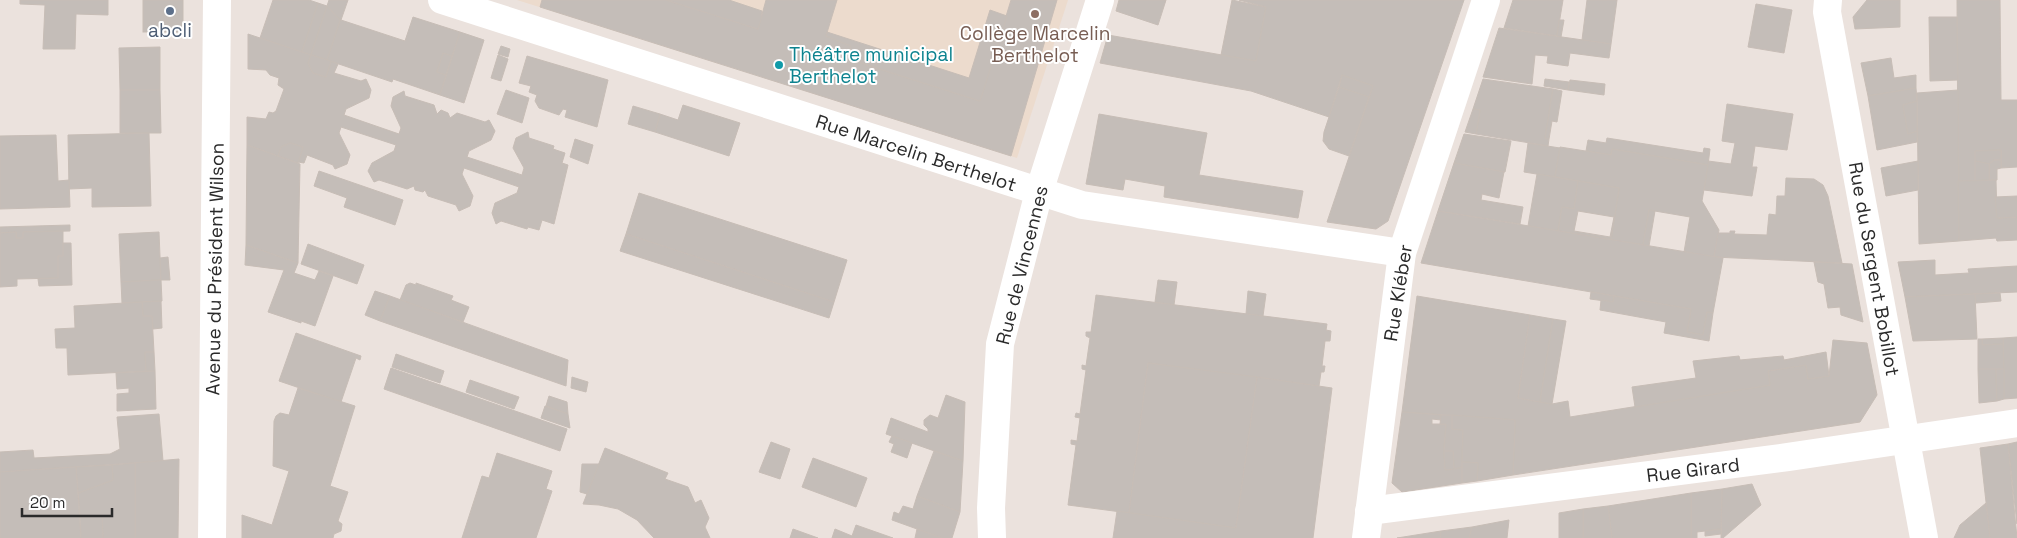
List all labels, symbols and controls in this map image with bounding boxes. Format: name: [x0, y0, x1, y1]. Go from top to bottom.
marker: abcli: [164, 5, 176, 17]
marker: Collège Marcelin Berthelot: [1029, 8, 1041, 20]
place label: abcli: [148, 18, 192, 43]
place label: Collège Marcelin Berthelot: [960, 21, 1110, 68]
place label: Théâtre municipal Berthelot: [789, 42, 953, 89]
marker: Théâtre municipal Berthelot: [773, 59, 785, 71]
street label: Rue Marcelin Berthelot: [812, 109, 1020, 197]
street label: Avenue du Président Wilson: [200, 143, 230, 395]
street label: Rue du Sergent Bobillot: [1843, 160, 1905, 378]
street label: Rue de Vincennes: [990, 183, 1054, 347]
street label: Rue Kléber: [1378, 243, 1418, 343]
street label: Rue Girard: [1645, 452, 1741, 488]
scale bar: [22, 486, 112, 518]
text: 20 m: [30, 493, 65, 512]

